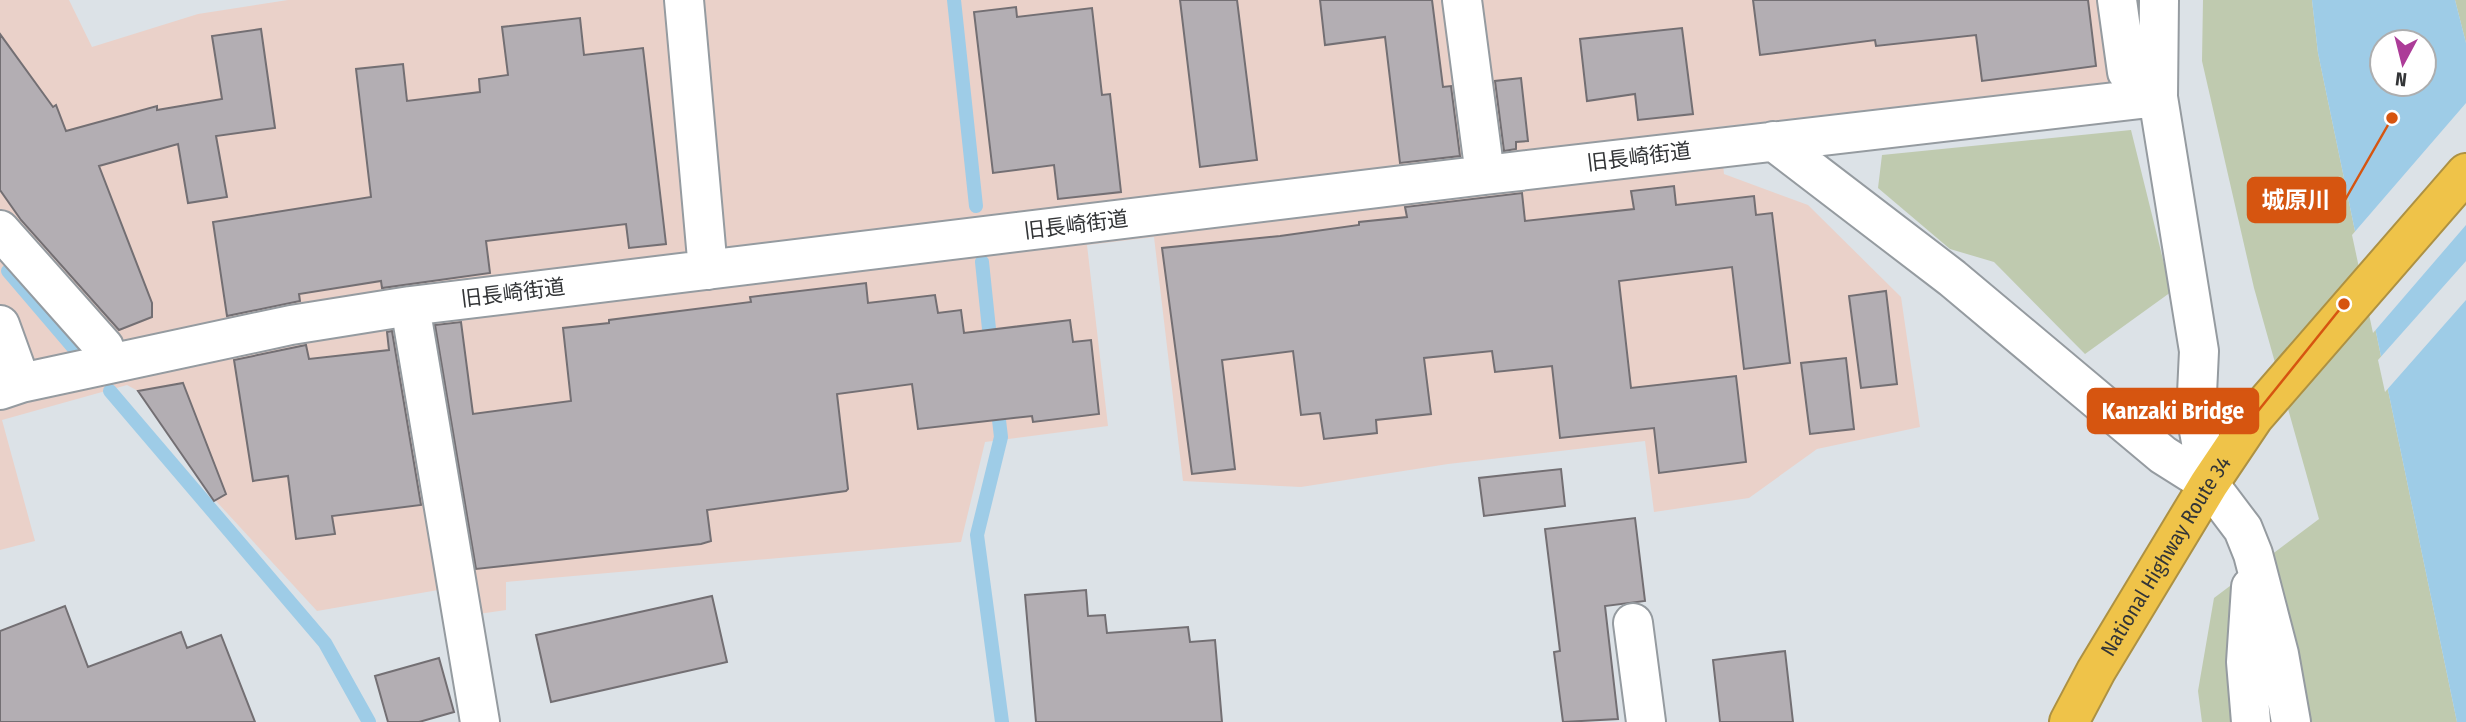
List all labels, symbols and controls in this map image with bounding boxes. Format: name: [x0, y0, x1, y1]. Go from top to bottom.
north arrow: [2368, 28, 2438, 98]
text: N: [2394, 67, 2408, 91]
street label: 旧長崎街道: [1585, 138, 1693, 176]
callout: 城原川: [2248, 178, 2345, 222]
text: 城原川: [2262, 186, 2331, 214]
street label: 旧長崎街道: [1022, 206, 1130, 244]
street label: 旧長崎街道: [459, 274, 567, 312]
callout: Kanzaki Bridge: [2088, 389, 2258, 433]
text: Kanzaki Bridge: [2102, 397, 2244, 425]
street label: National Highway Route 34: [2095, 451, 2237, 661]

